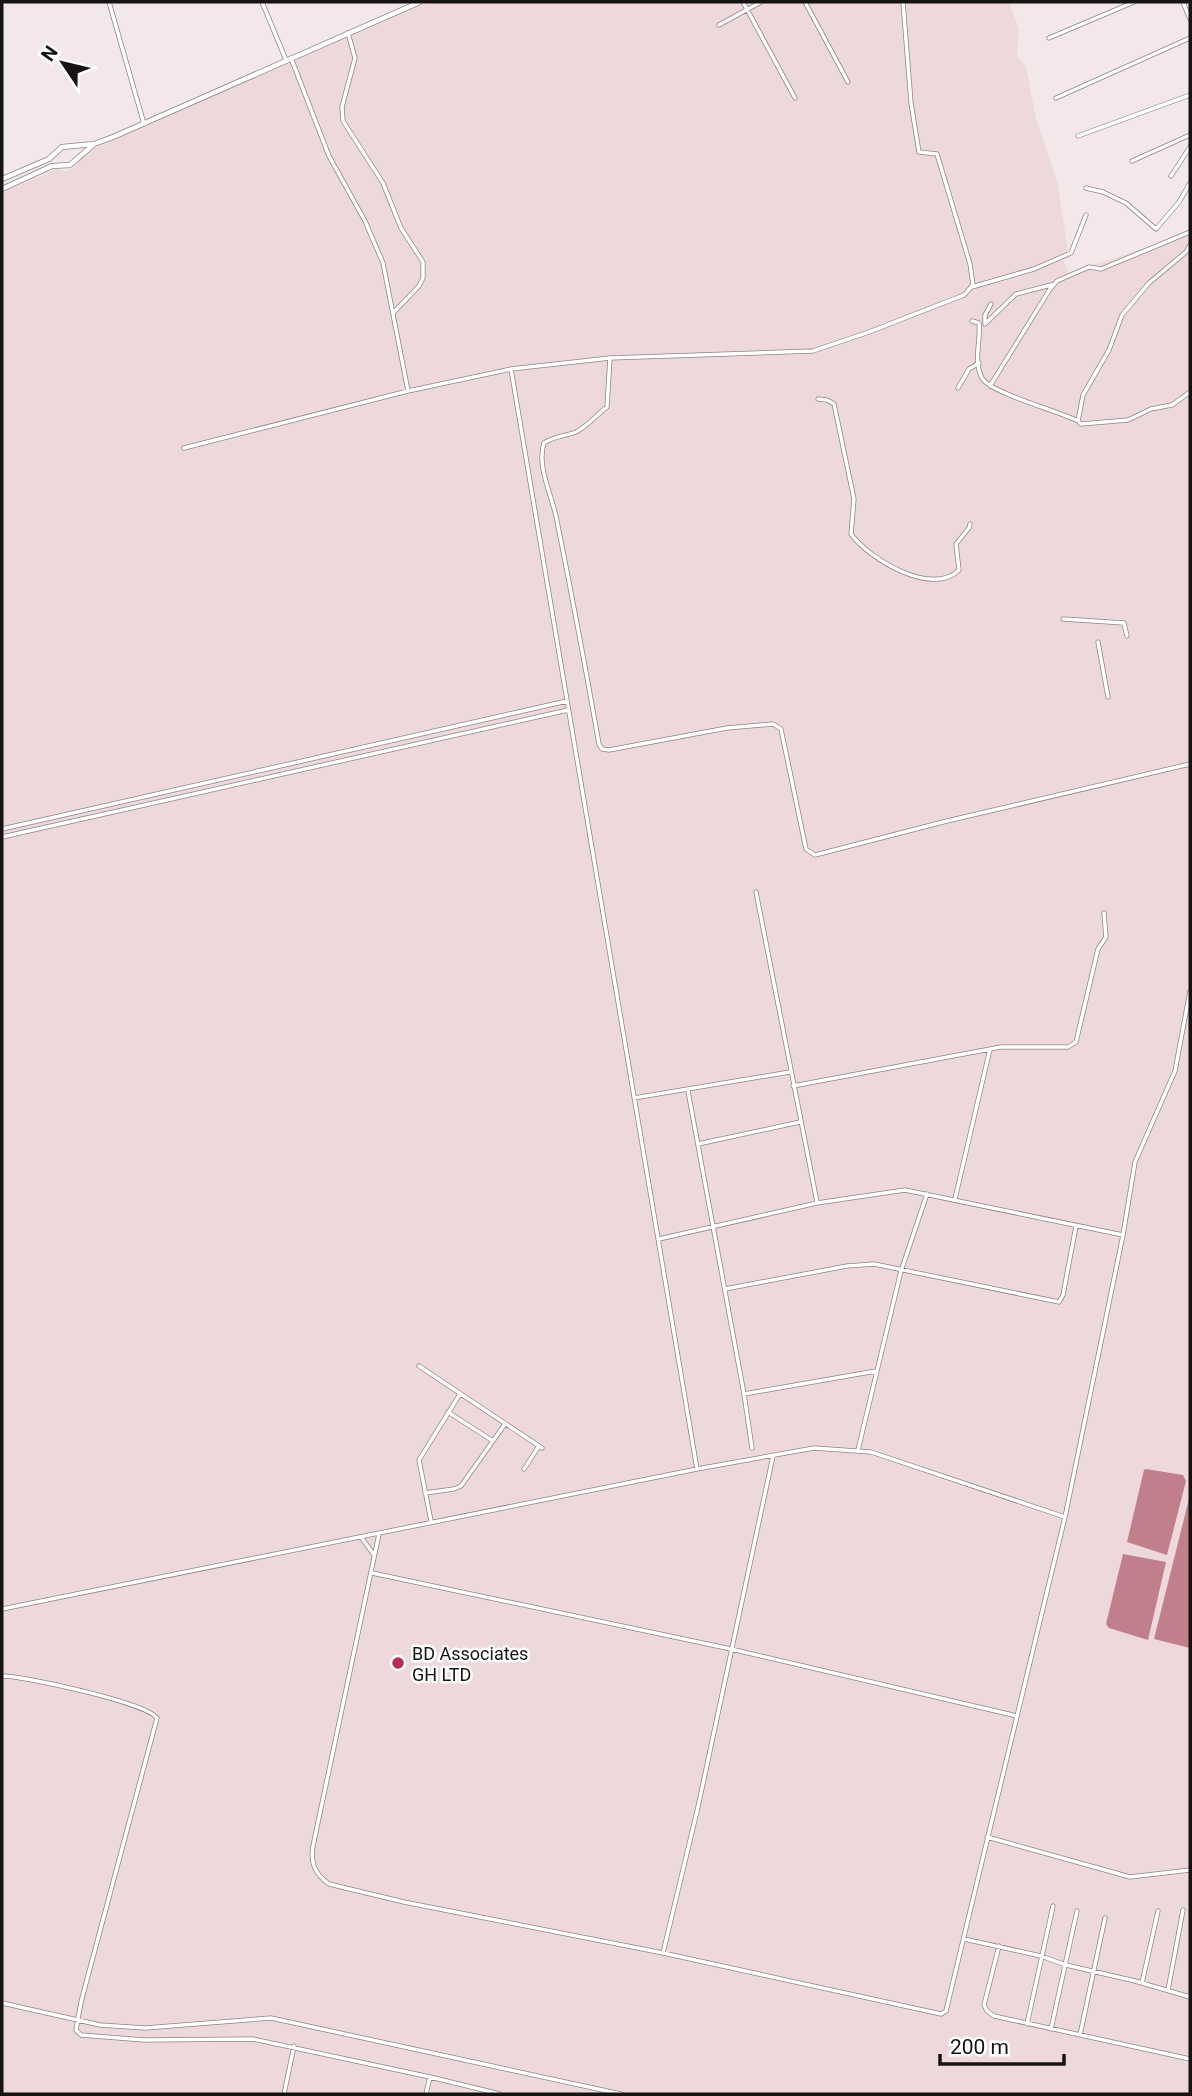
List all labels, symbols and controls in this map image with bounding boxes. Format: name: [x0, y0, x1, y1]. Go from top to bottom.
north arrow: [28, 28, 98, 98]
text: N: [36, 41, 63, 66]
place label: BD Associates GH LTD: [412, 1643, 528, 1685]
marker: BD Associates GH LTD: [390, 1655, 406, 1671]
scale bar: [940, 2022, 1064, 2066]
text: 200 m: [950, 2035, 1009, 2059]

